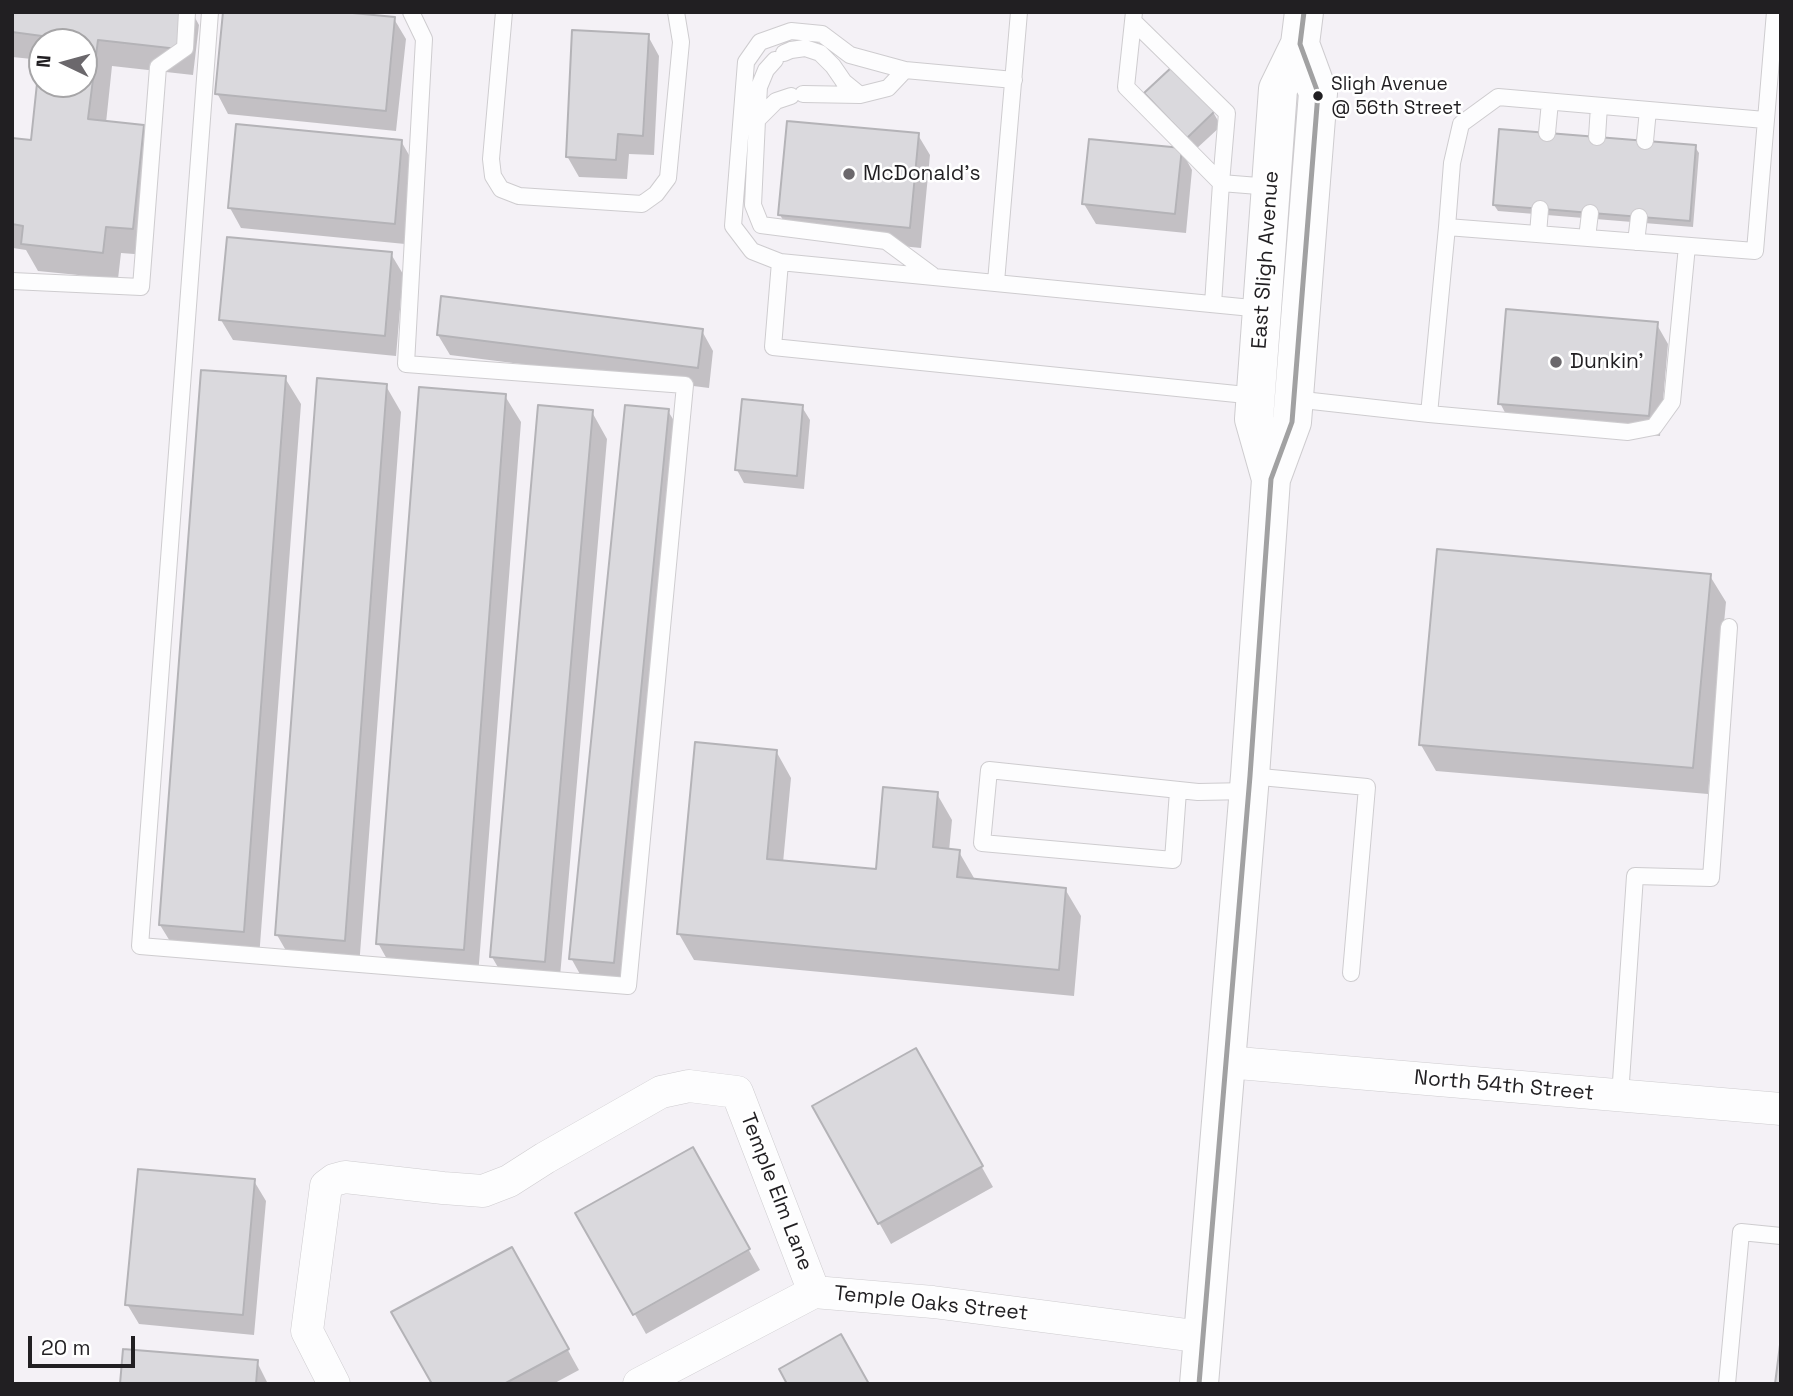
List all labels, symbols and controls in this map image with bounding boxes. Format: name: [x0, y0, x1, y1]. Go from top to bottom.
north arrow: [28, 28, 98, 98]
text: N: [31, 54, 57, 69]
place label: Sligh Avenue @ 56th Street: [1331, 74, 1462, 118]
marker: Sligh Avenue @ 56th Street: [1311, 89, 1325, 103]
place label: McDonald's: [863, 161, 981, 187]
marker: McDonald's: [841, 166, 857, 182]
street label: East Sligh Avenue: [1247, 170, 1285, 350]
place label: Dunkin': [1570, 349, 1644, 375]
marker: Dunkin': [1548, 354, 1564, 370]
street label: North 54th Street: [1413, 1066, 1595, 1106]
street label: Temple Elm Lane: [734, 1110, 818, 1274]
street label: Temple Oaks Street: [833, 1281, 1029, 1327]
scale bar: [32, 1322, 138, 1366]
text: 20 m: [41, 1334, 91, 1361]

